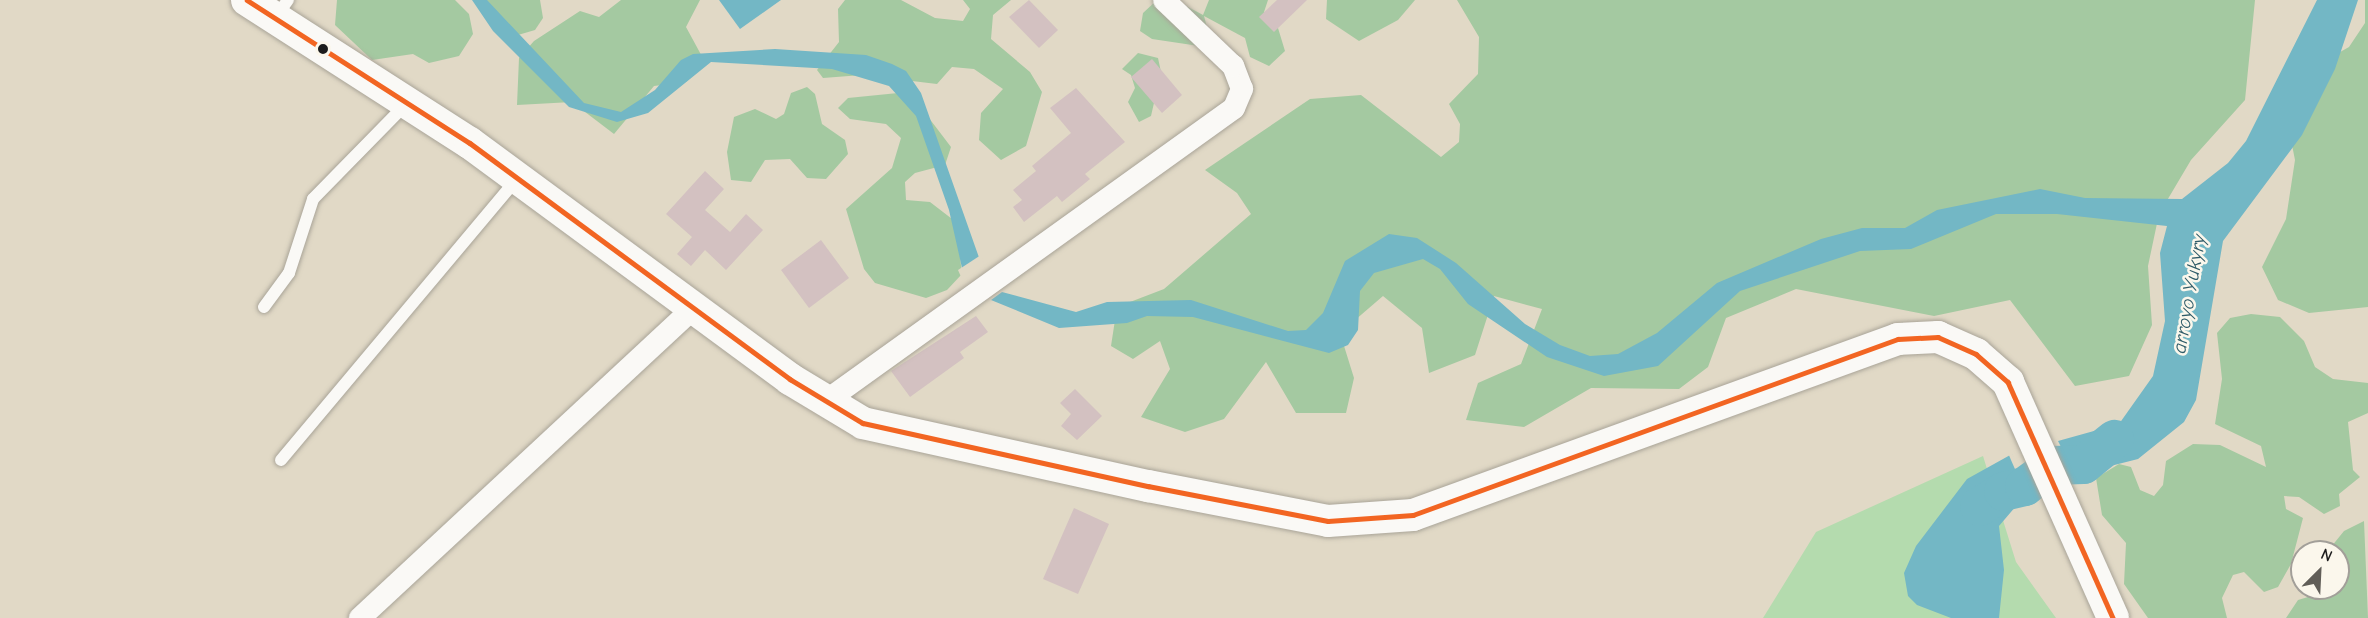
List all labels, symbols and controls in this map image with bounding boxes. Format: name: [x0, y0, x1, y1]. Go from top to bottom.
unlabelled marker: [317, 43, 329, 55]
water label: arroyo Yukyry: [2167, 233, 2211, 355]
north arrow: [2290, 540, 2350, 600]
text: N: [2318, 545, 2335, 566]

